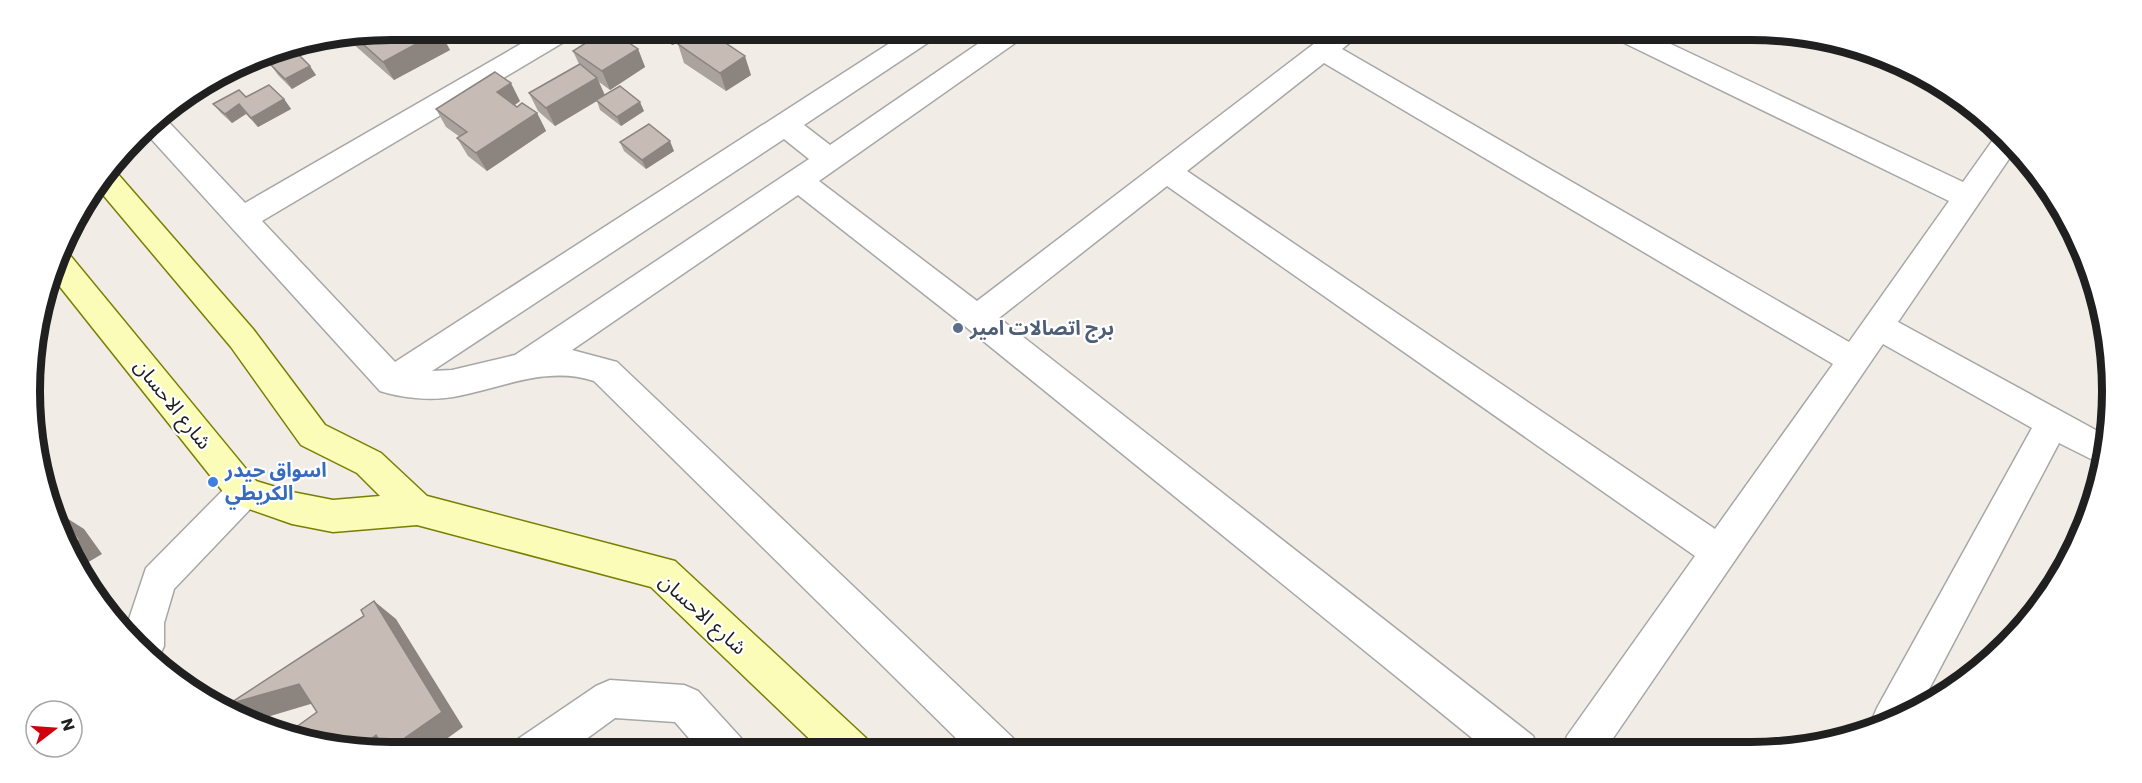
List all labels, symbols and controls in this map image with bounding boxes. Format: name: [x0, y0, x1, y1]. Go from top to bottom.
place label: برج اتصالات امير: [969, 314, 1114, 343]
marker: برج اتصالات امير: [951, 321, 965, 335]
street label: شارع الاحسان: [127, 353, 218, 456]
place label: اسواق حيدر الكريطي: [224, 456, 327, 510]
marker: اسواق حيدر الكريطي: [206, 475, 220, 489]
street label: شارع الاحسان: [652, 567, 753, 662]
north arrow: [24, 699, 84, 759]
text: N: [55, 716, 81, 734]

